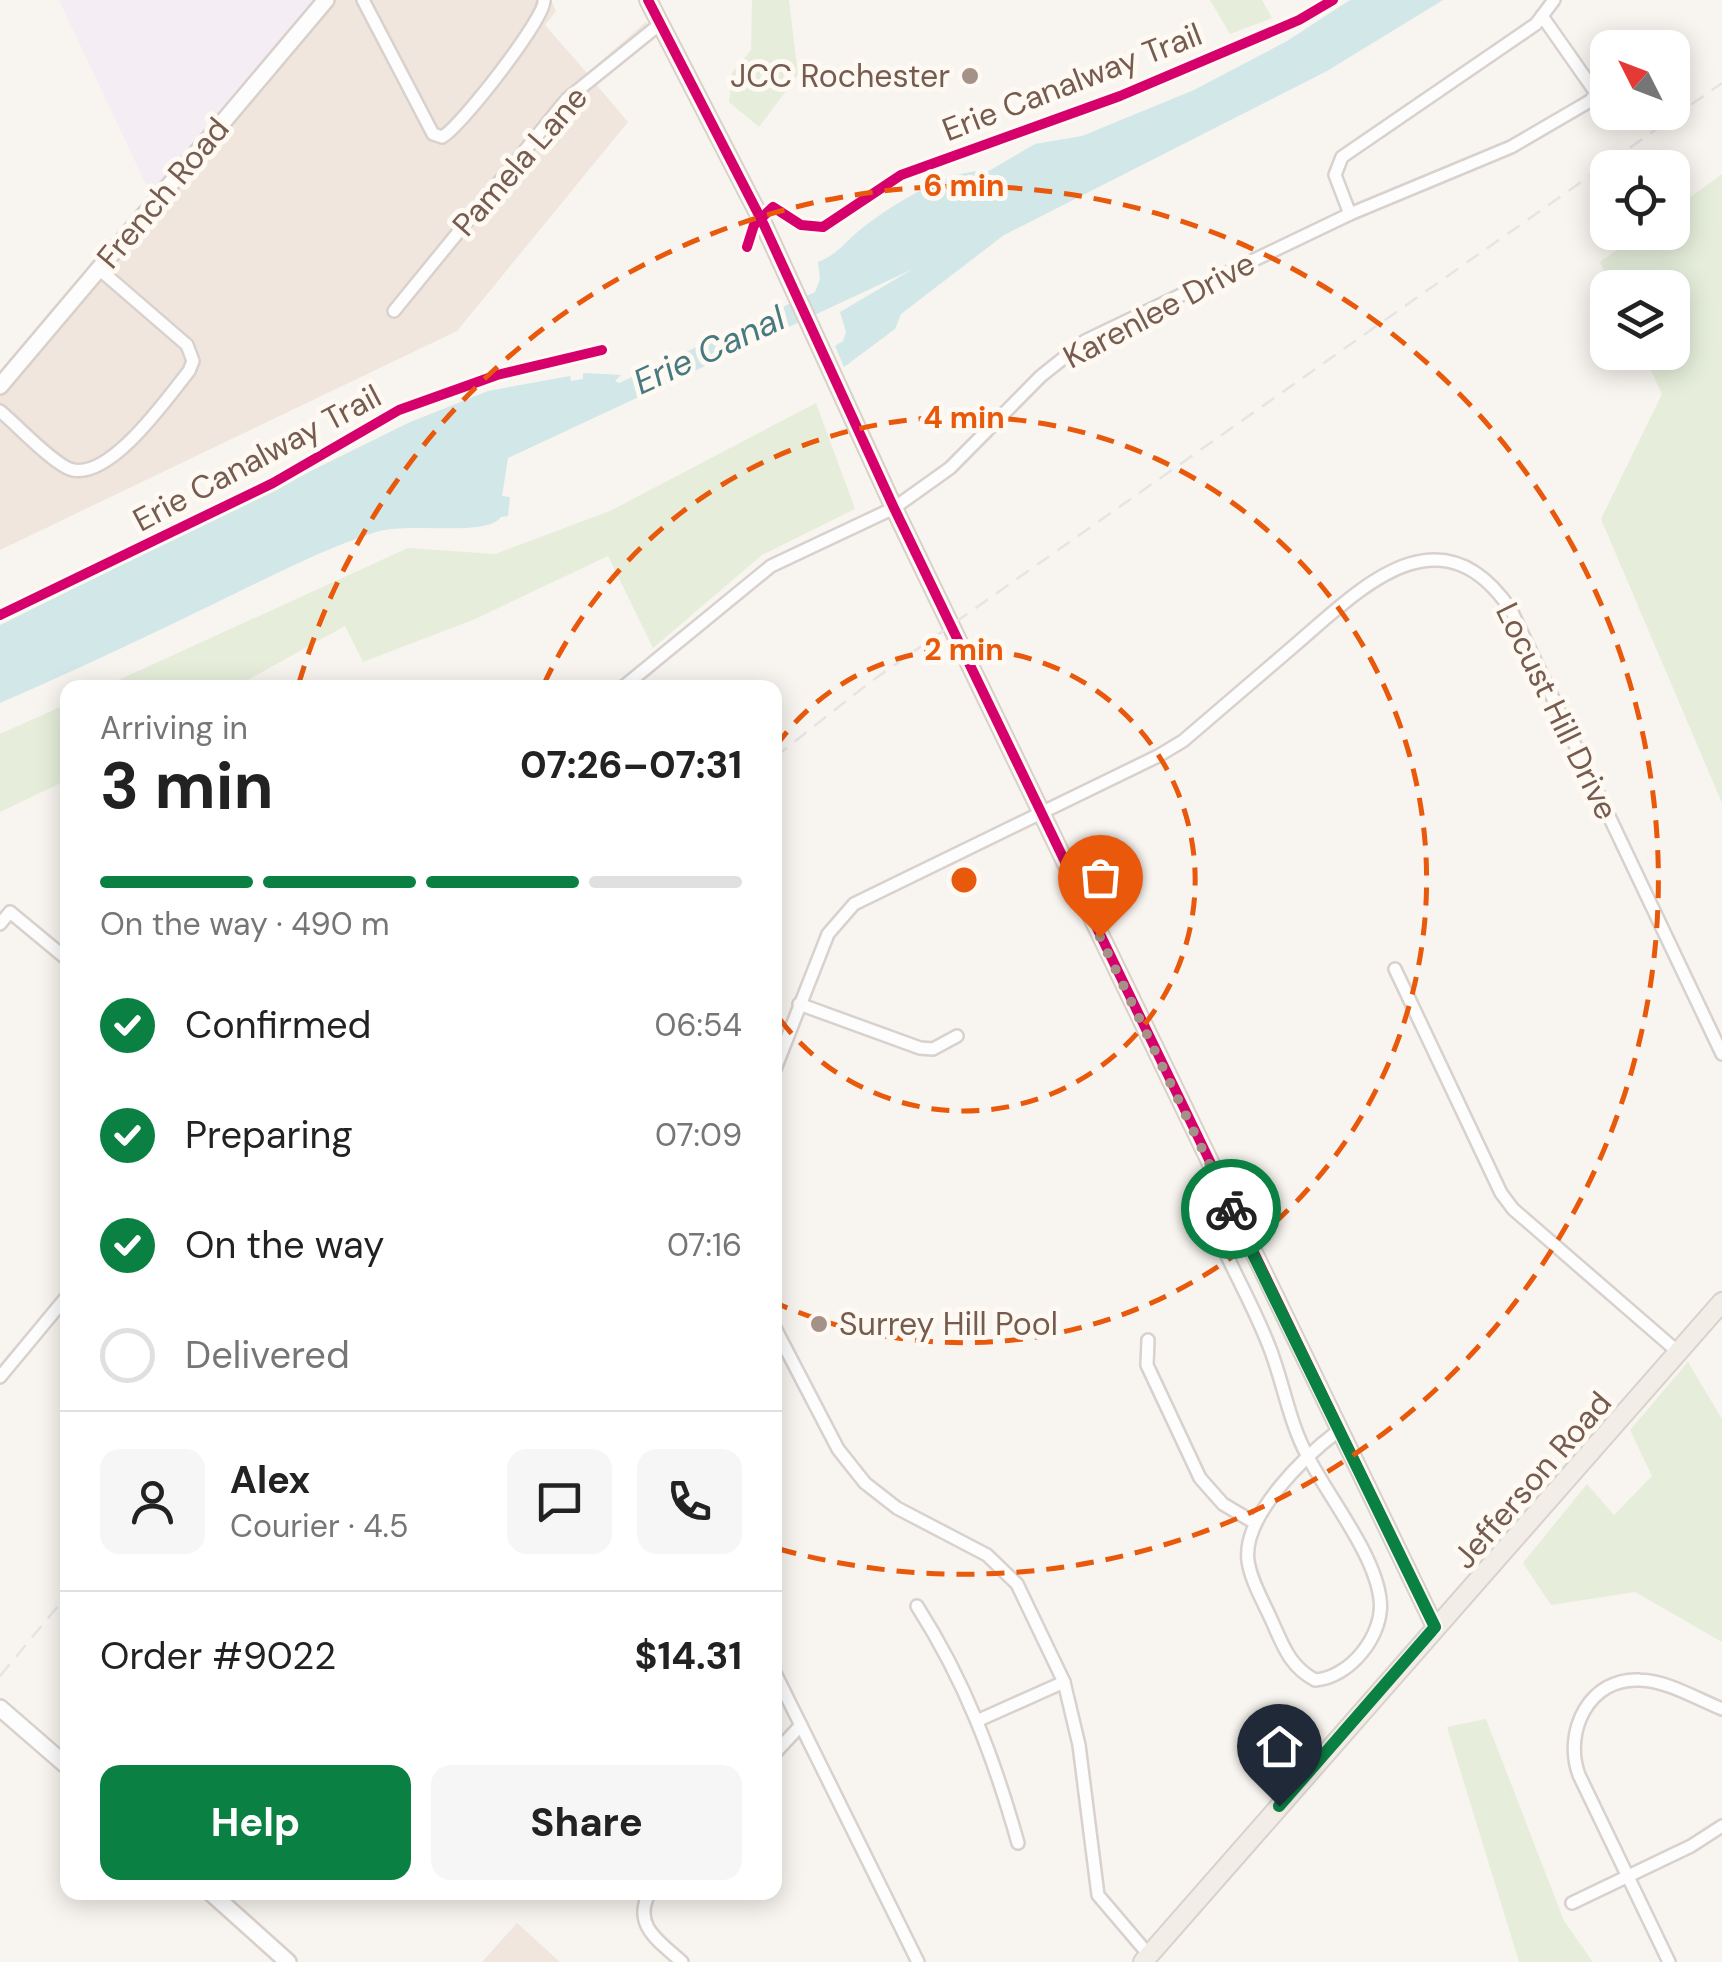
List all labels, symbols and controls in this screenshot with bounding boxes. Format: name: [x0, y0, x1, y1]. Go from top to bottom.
street label: Erie Canalway Trail: [936, 13, 1208, 151]
north arrow: [1590, 30, 1690, 130]
map controls: [1590, 30, 1690, 370]
place label: JCC Rochester: [730, 55, 950, 97]
marker: JCC Rochester: [959, 65, 981, 87]
street label: Pamela Lane: [443, 77, 597, 245]
street label: French Road: [88, 109, 238, 277]
button: locate: [1590, 150, 1690, 250]
text: 6 min: [923, 166, 1005, 205]
street label: Karenlee Drive: [1056, 242, 1262, 378]
button: layers: [1590, 270, 1690, 370]
water label: Erie Canal: [626, 294, 793, 405]
street label: Erie Canalway Trail: [126, 375, 388, 541]
text: 4 min: [923, 398, 1005, 437]
street label: Locust Hill Drive: [1486, 596, 1628, 826]
text: 2 min: [924, 630, 1004, 669]
text: Arriving in: [100, 707, 248, 749]
text: 07:26–07:31: [520, 740, 742, 790]
text: 3 min: [100, 744, 274, 828]
pin: [1058, 835, 1143, 938]
icon: bag: [1073, 850, 1128, 905]
centre of rings: [946, 862, 982, 898]
text: On the way · 490 m: [100, 903, 390, 945]
icon: check: [100, 998, 155, 1053]
text: Confirmed: [185, 1000, 371, 1050]
text: 06:54: [655, 1004, 742, 1046]
icon: check: [100, 1108, 155, 1163]
text: Preparing: [185, 1110, 353, 1160]
text: 07:09: [655, 1114, 742, 1156]
courier: [1181, 1159, 1281, 1259]
icon: bike: [1204, 1182, 1259, 1237]
icon: check: [100, 1218, 155, 1273]
text: On the way: [185, 1220, 384, 1270]
text: 07:16: [667, 1224, 742, 1266]
place label: Surrey Hill Pool: [839, 1303, 1058, 1345]
marker: Surrey Hill Pool: [808, 1313, 830, 1335]
text: Delivered: [185, 1330, 350, 1380]
street label: Jefferson Road: [1443, 1383, 1621, 1577]
button: person: [100, 1449, 205, 1554]
button: chat: [507, 1449, 612, 1554]
button: phone: [637, 1449, 742, 1554]
text: Alex: [230, 1455, 310, 1505]
text: Courier · 4.5: [230, 1505, 408, 1547]
text: Order #9022: [100, 1631, 336, 1681]
text: $14.31: [634, 1631, 742, 1681]
pin: [1237, 1704, 1322, 1807]
icon: home: [1252, 1719, 1307, 1774]
button: Help: [100, 1765, 411, 1880]
button: Share: [431, 1765, 742, 1880]

